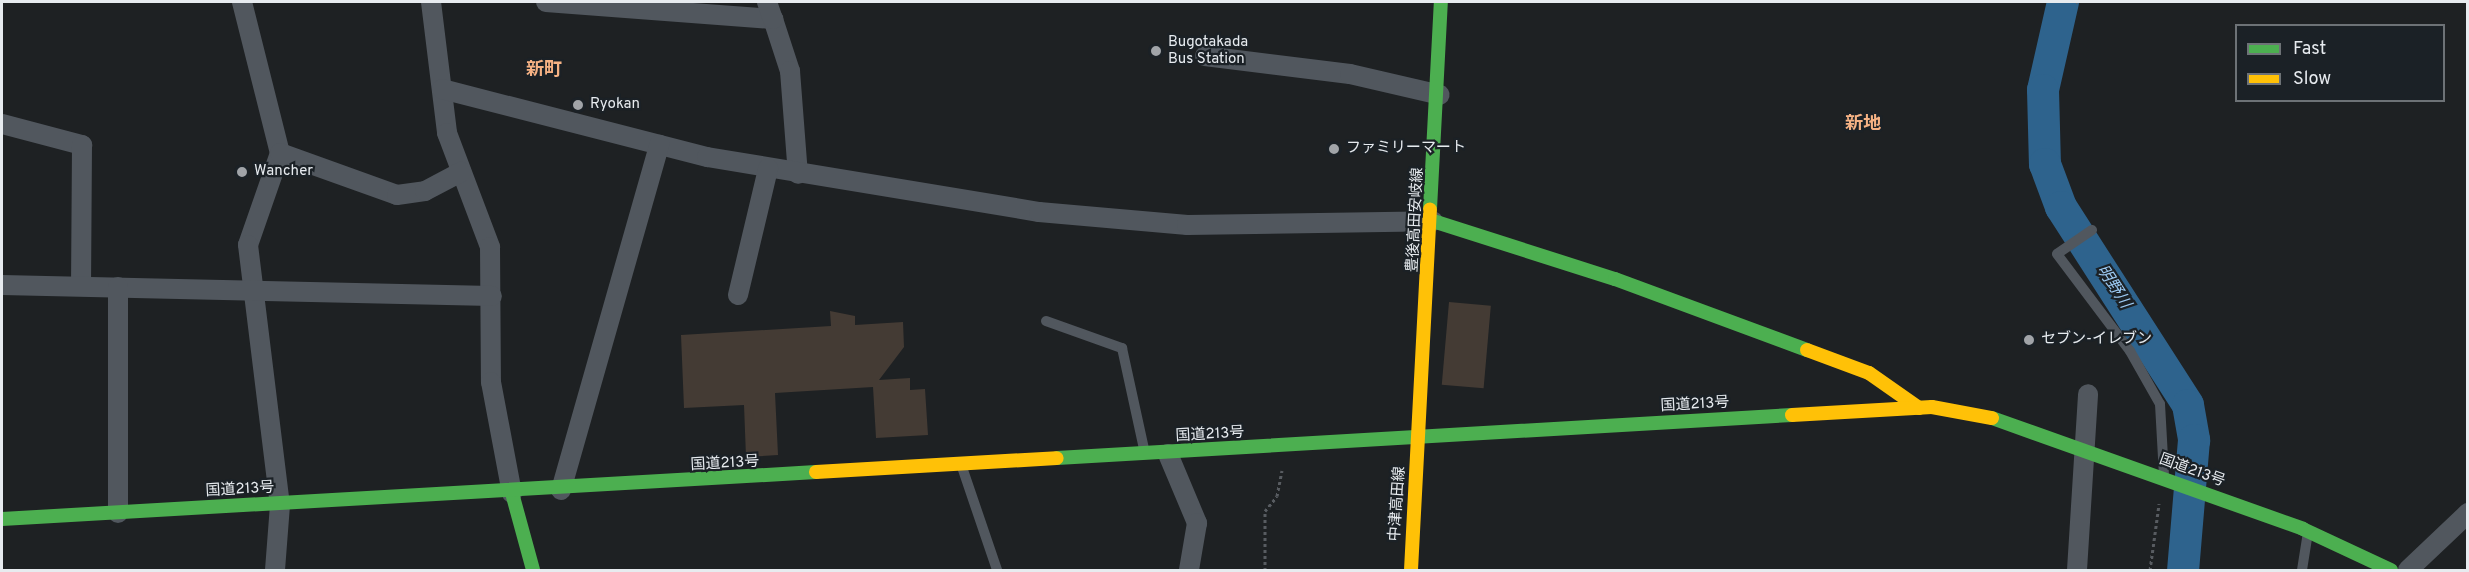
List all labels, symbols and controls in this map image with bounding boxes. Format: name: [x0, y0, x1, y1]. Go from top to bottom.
legend: [2235, 24, 2445, 102]
place label: Bugotakada Bus Station: [1168, 33, 1248, 68]
text: Fast: [2293, 38, 2326, 61]
marker: Bugotakada Bus Station: [1149, 44, 1163, 58]
district label: 新町: [526, 60, 562, 82]
text: Slow: [2293, 68, 2331, 91]
place label: Ryokan: [590, 96, 640, 114]
marker: Ryokan: [571, 98, 585, 112]
district label: 新地: [1845, 114, 1881, 136]
place label: ファミリーマート: [1346, 140, 1466, 158]
marker: ファミリーマート: [1327, 142, 1341, 156]
place label: Wancher: [254, 163, 313, 181]
marker: Wancher: [235, 165, 249, 179]
street label: 豊後高田安岐線: [1404, 167, 1428, 273]
water label: 明野川: [2092, 262, 2134, 312]
place label: セブン-イレブン: [2041, 331, 2152, 349]
marker: セブン-イレブン: [2022, 333, 2036, 347]
street label: 国道213号: [1660, 394, 1730, 416]
street label: 国道213号: [1175, 424, 1245, 446]
street label: 国道213号: [2157, 451, 2227, 491]
street label: 国道213号: [690, 453, 760, 475]
street label: 中津高田線: [1386, 466, 1410, 542]
street label: 国道213号: [205, 479, 275, 501]

